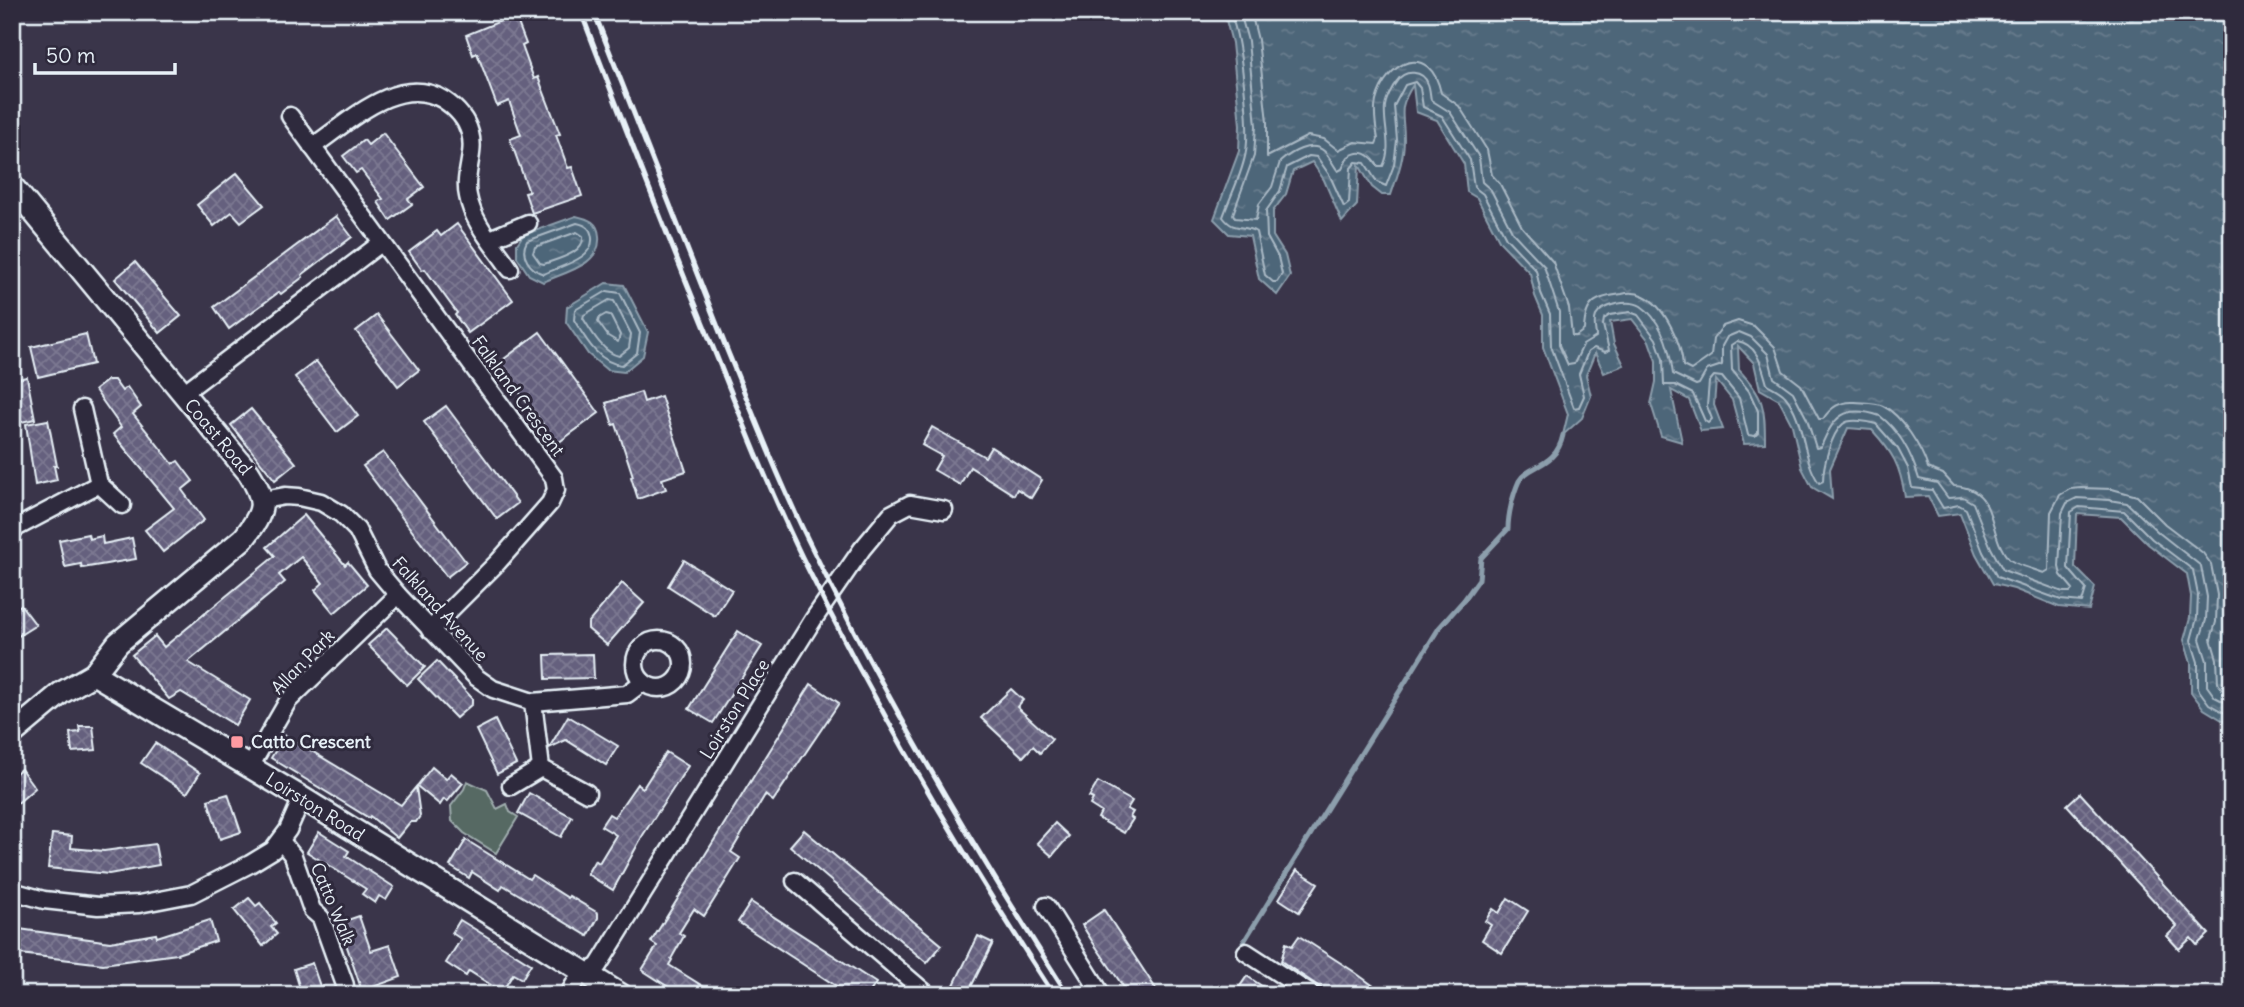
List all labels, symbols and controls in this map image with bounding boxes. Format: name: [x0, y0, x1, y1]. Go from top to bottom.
scale bar: [35, 32, 175, 76]
text: 50 m: [46, 42, 95, 69]
street label: Falkland Crescent: [467, 331, 570, 461]
street label: Coast Road: [180, 394, 257, 480]
street label: Falkland Avenue: [387, 552, 493, 666]
street label: Allan Park: [266, 624, 339, 699]
street label: Loirston Place: [695, 654, 774, 763]
place label: Catto Crescent: [251, 730, 372, 753]
marker: Catto Crescent: [229, 734, 245, 750]
street label: Loirston Road: [262, 767, 369, 846]
street label: Catto Walk: [306, 859, 361, 949]

